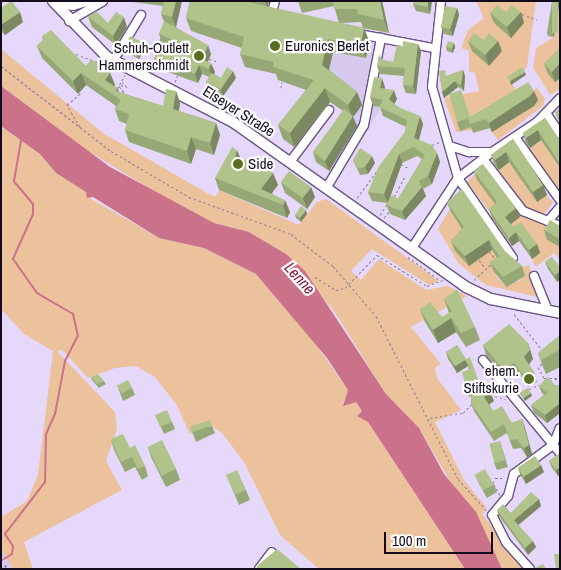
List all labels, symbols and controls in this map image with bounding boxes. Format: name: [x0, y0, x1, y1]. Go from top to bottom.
place label: Euronics Berlet: [285, 37, 369, 55]
place label: Schuh-Outlett Hammerschmidt: [99, 38, 189, 73]
marker: Euronics Berlet: [269, 40, 281, 52]
marker: Schuh-Outlett Hammerschmidt: [193, 50, 205, 62]
street label: Elseyer Straße: [200, 82, 278, 140]
place label: Side: [248, 155, 273, 173]
marker: Side: [232, 158, 244, 170]
water label: Lenne: [281, 258, 319, 298]
place label: ehem. Stiftskurie: [464, 361, 519, 396]
marker: ehem. Stiftskurie: [523, 373, 535, 385]
scale bar: [386, 522, 495, 554]
text: 100 m: [392, 530, 426, 551]

